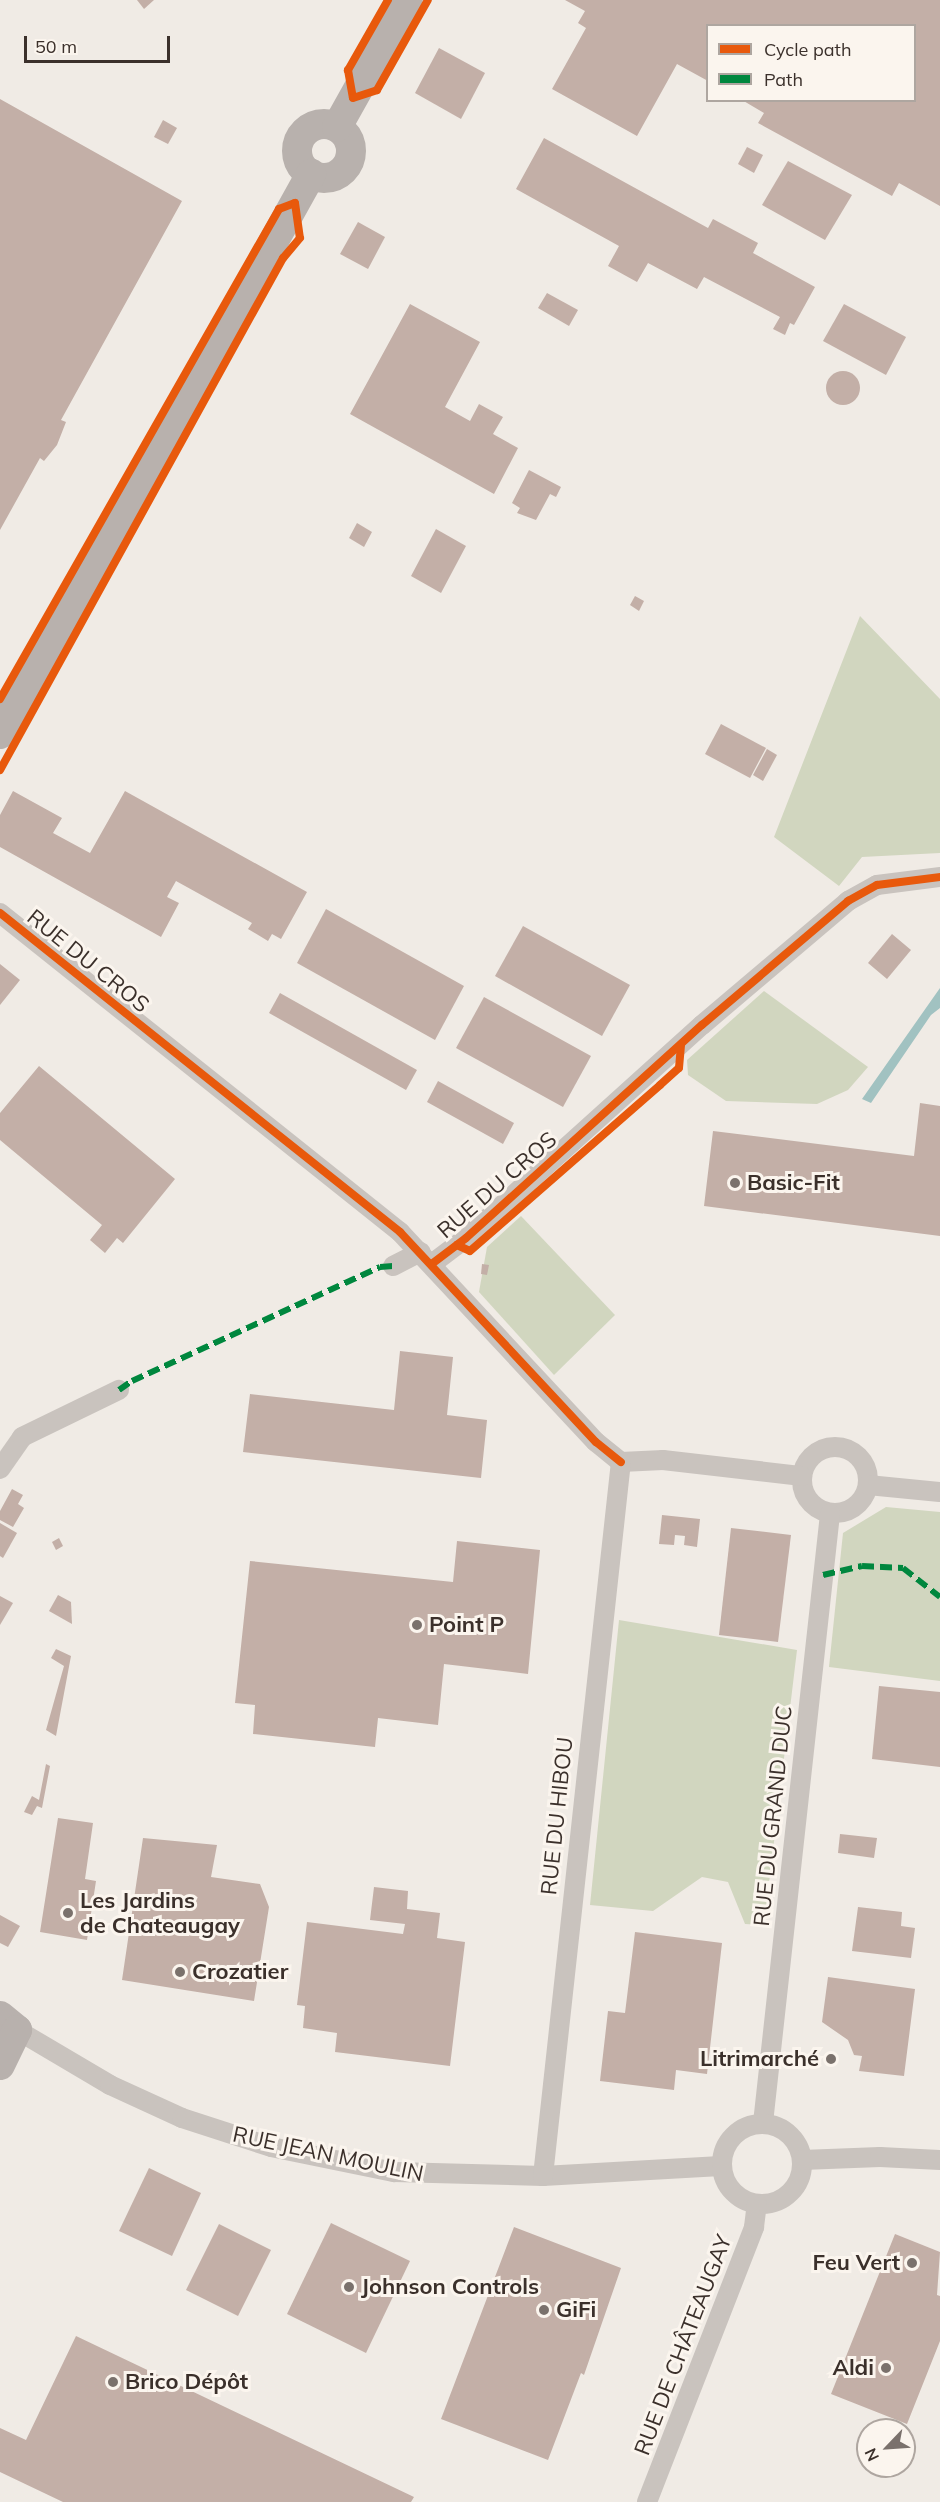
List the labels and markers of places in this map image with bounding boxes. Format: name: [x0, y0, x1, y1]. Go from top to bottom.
place label: Basic-Fit: [747, 1170, 840, 1196]
marker: Basic-Fit: [728, 1176, 742, 1190]
place label: Point P: [429, 1612, 504, 1638]
marker: Point P: [410, 1618, 424, 1632]
place label: Les Jardins de Chateaugay: [80, 1887, 240, 1939]
marker: Les Jardins de Chateaugay: [61, 1906, 75, 1920]
place label: Crozatier: [192, 1959, 288, 1985]
marker: Crozatier: [173, 1965, 187, 1979]
place label: Litrimarché: [700, 2046, 819, 2072]
marker: Litrimarché: [824, 2052, 838, 2066]
place label: Feu Vert: [812, 2250, 900, 2276]
marker: Feu Vert: [905, 2256, 919, 2270]
place label: Johnson Controls: [361, 2274, 539, 2300]
marker: Johnson Controls: [342, 2280, 356, 2294]
place label: GiFi: [556, 2297, 596, 2323]
marker: GiFi: [537, 2303, 551, 2317]
place label: Aldi: [832, 2355, 874, 2381]
marker: Aldi: [879, 2361, 893, 2375]
place label: Brico Dépôt: [125, 2369, 248, 2395]
marker: Brico Dépôt: [106, 2375, 120, 2389]

